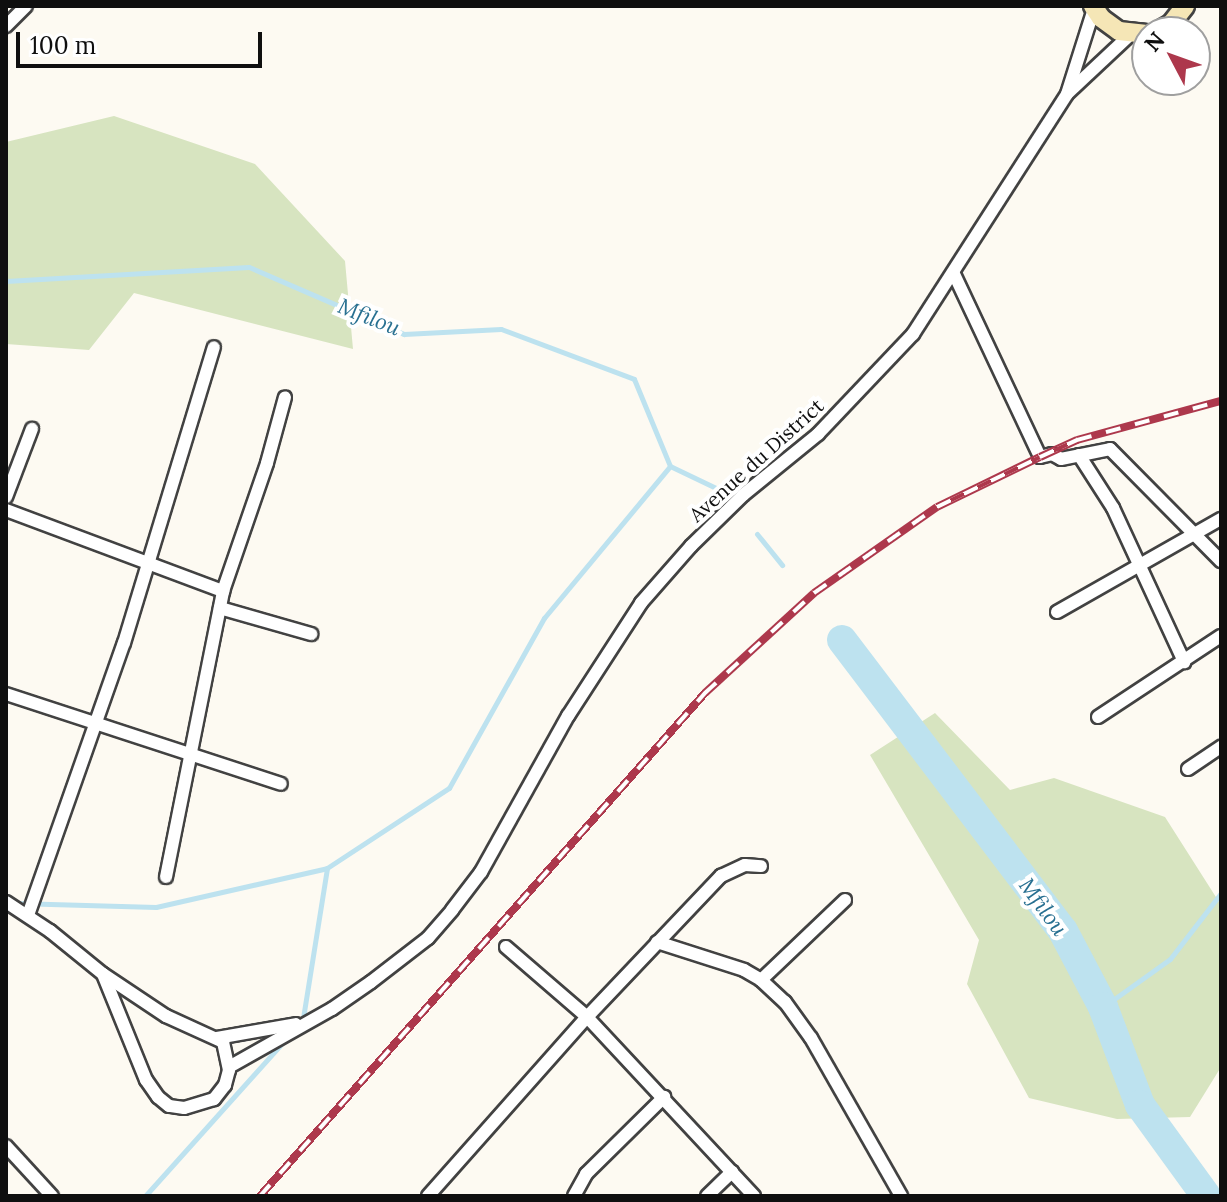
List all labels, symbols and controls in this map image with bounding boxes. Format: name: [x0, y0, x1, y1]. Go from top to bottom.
scale bar: [20, 16, 266, 66]
north arrow: [1131, 16, 1211, 96]
text: N: [1138, 26, 1171, 57]
text: 100 m: [30, 30, 96, 61]
water label: Mfilou: [334, 293, 404, 341]
street label: Avenue du District: [684, 393, 828, 527]
water label: Mfilou: [1013, 873, 1073, 941]

